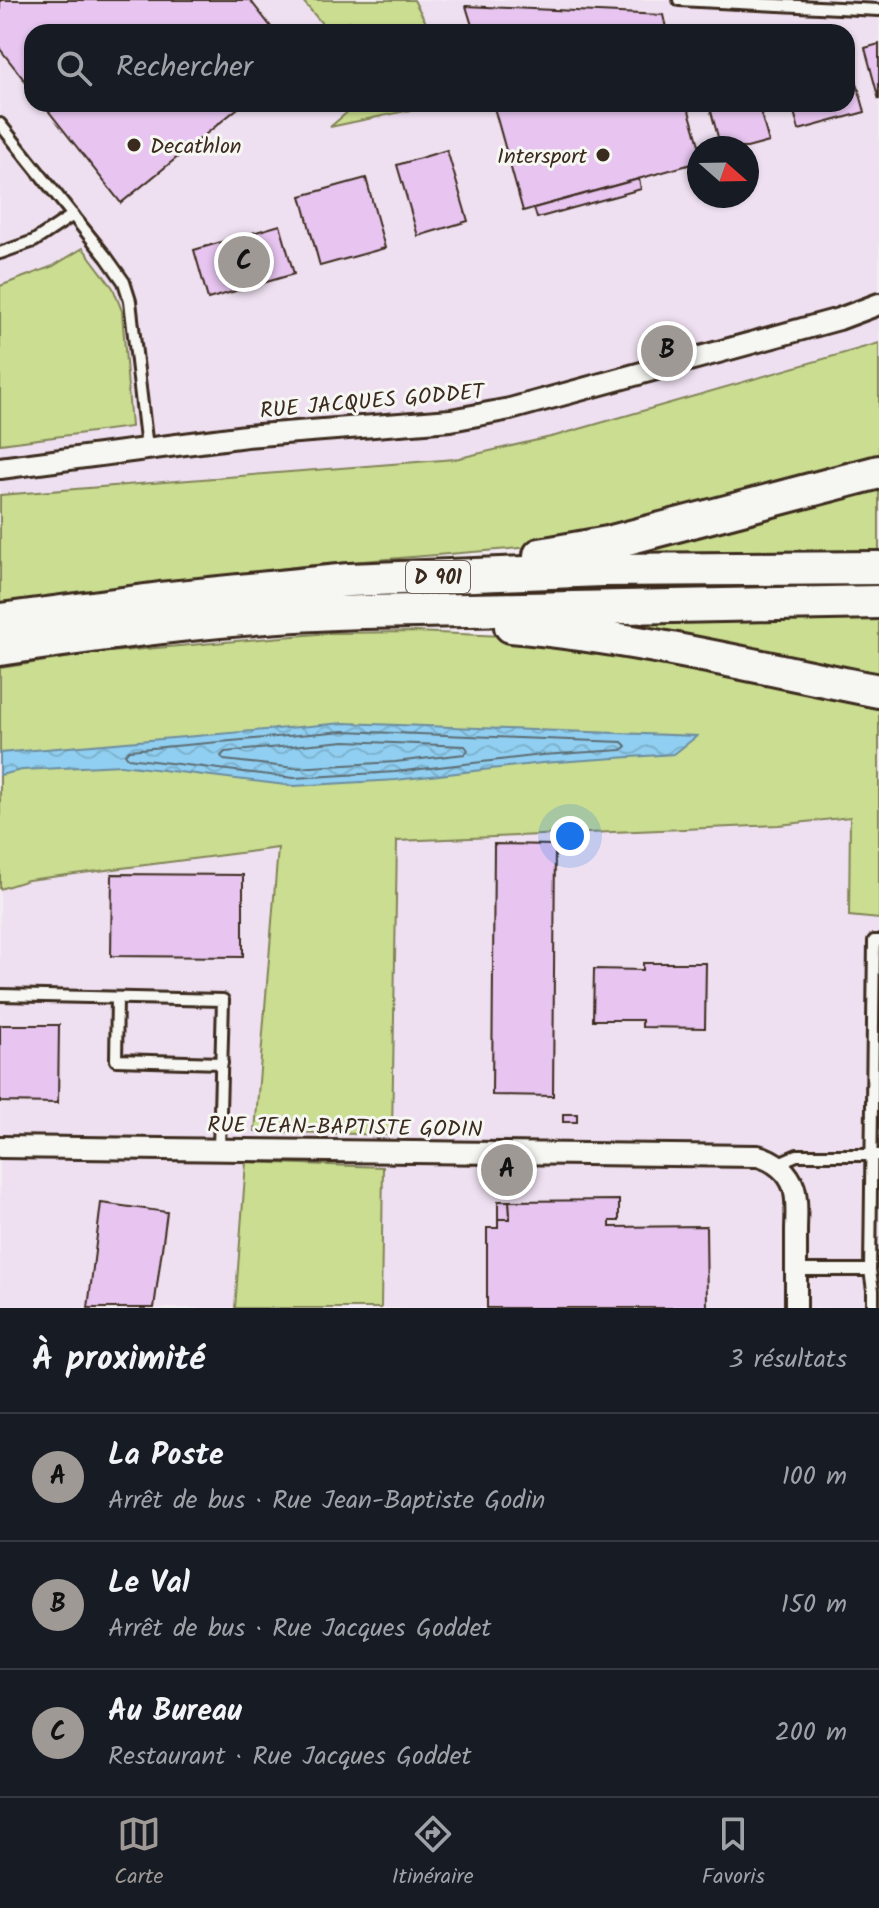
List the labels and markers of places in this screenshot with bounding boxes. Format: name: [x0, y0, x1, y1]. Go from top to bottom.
place label: Decathlon: [150, 130, 242, 165]
marker: Decathlon: [125, 136, 143, 154]
place label: Intersport: [497, 140, 587, 175]
marker: Intersport: [594, 146, 612, 164]
pin: C: [218, 232, 270, 292]
pin: B: [641, 321, 693, 381]
pin: A: [481, 1140, 533, 1200]

